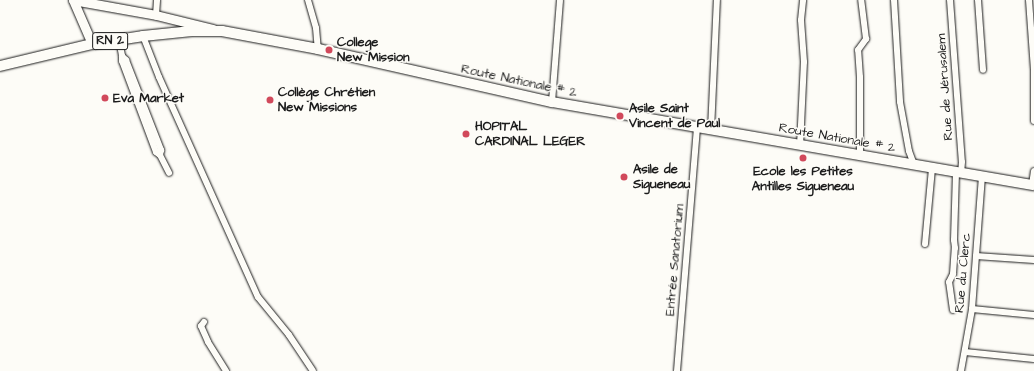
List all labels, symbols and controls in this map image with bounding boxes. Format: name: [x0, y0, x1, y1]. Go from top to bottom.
road number: RN 2: [92, 31, 128, 51]
street label: Rue de Jérusalem: [933, 33, 957, 141]
place label: College New Mission: [337, 35, 409, 66]
marker: College New Mission: [324, 45, 334, 55]
street label: Route Nationale # 2: [460, 61, 578, 101]
place label: Collège Chrétien New Missions: [278, 85, 375, 116]
place label: Eva Market: [113, 90, 184, 106]
marker: Eva Market: [100, 93, 110, 103]
marker: Collège Chrétien New Missions: [265, 95, 275, 105]
place label: Asile Saint Vincent de Paul: [629, 101, 720, 132]
marker: Asile Saint Vincent de Paul: [614, 110, 626, 122]
place label: HOPITAL CARDINAL LEGER: [475, 119, 586, 150]
street label: Route Nationale # 2: [777, 120, 897, 156]
marker: HOPITAL CARDINAL LEGER: [460, 128, 472, 140]
marker: Ecole les Petites Antilles Sigueneau: [798, 153, 808, 163]
place label: Asile de Sigueneau: [633, 162, 690, 193]
place label: Ecole les Petites Antilles Sigueneau: [752, 164, 854, 195]
marker: Asile de Sigueneau: [618, 171, 630, 183]
street label: Entrée Sanatorium: [662, 203, 688, 317]
street label: Rue du Clerc: [952, 232, 974, 314]

